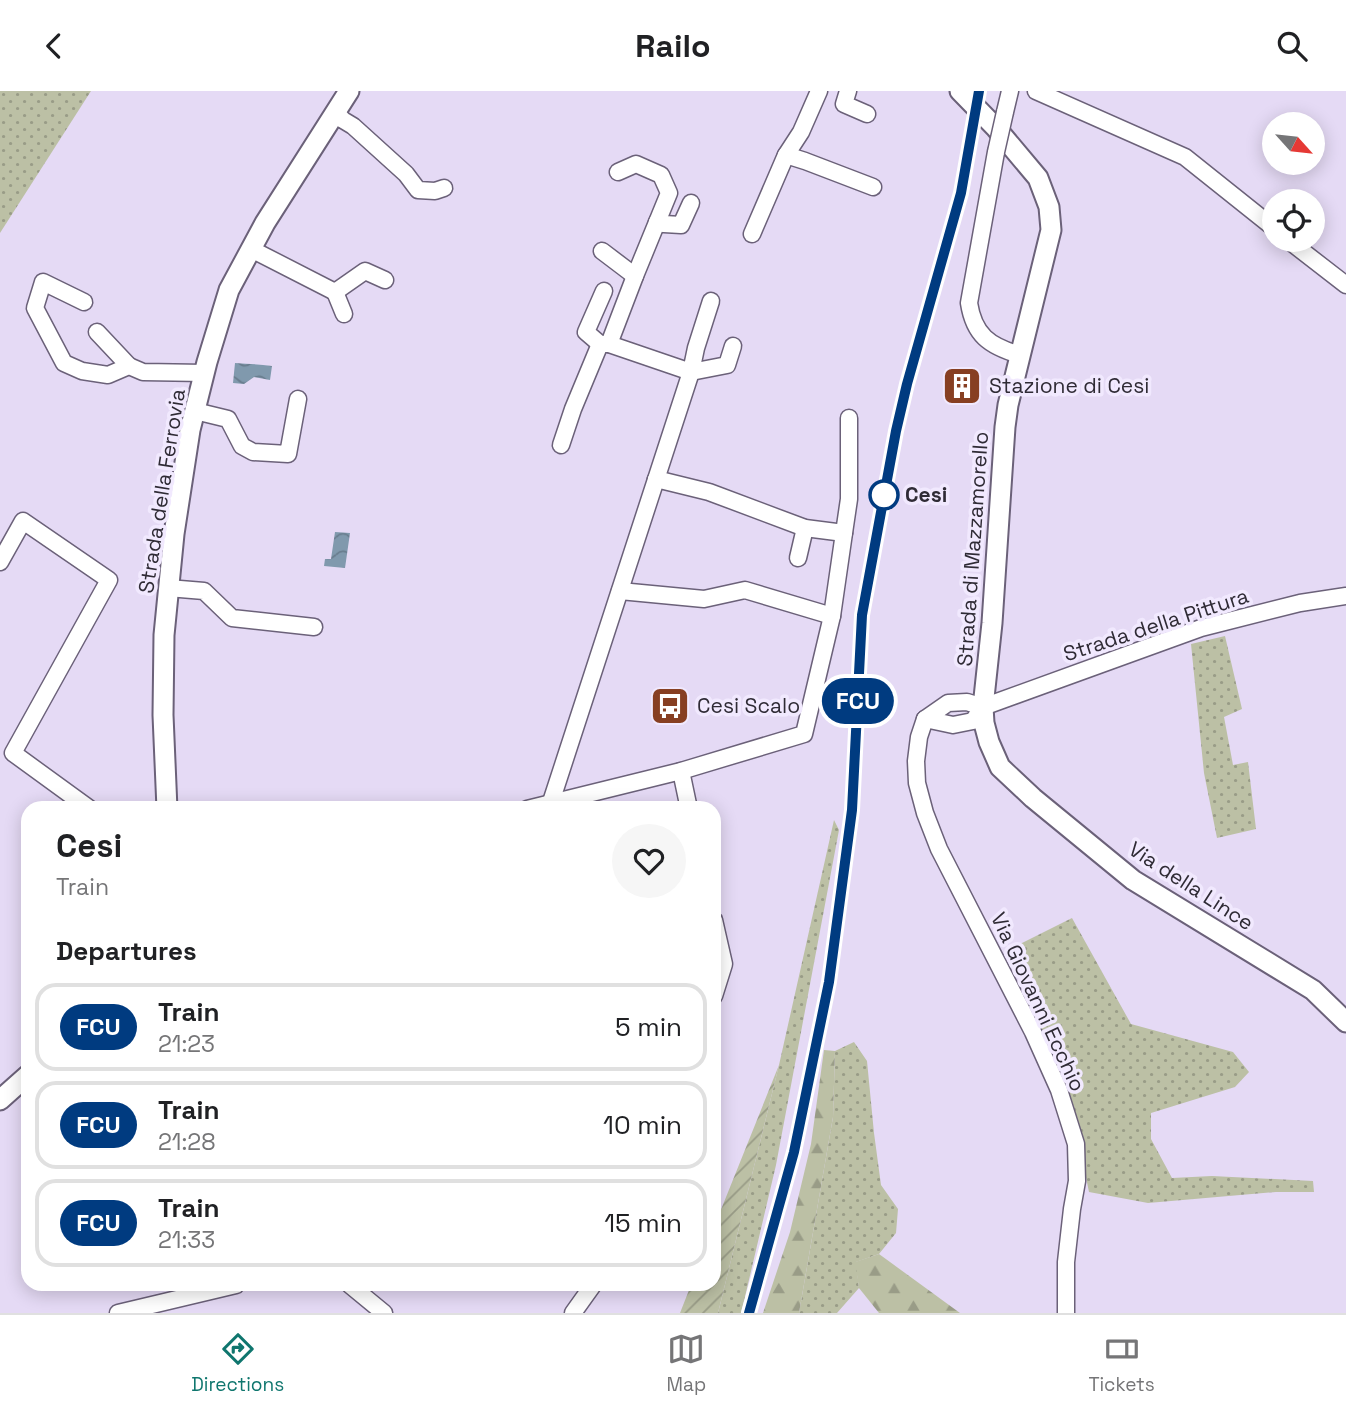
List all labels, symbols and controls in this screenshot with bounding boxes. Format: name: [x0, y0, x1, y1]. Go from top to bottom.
text: Railo: [635, 26, 711, 66]
icon: back: [35, 27, 73, 65]
icon: search: [1273, 27, 1311, 65]
north arrow: [1262, 112, 1325, 175]
map controls: [1262, 112, 1325, 252]
button: locate: [1262, 189, 1325, 252]
building icon: Stazione di Cesi: [941, 365, 983, 407]
place label: Stazione di Cesi: [989, 372, 1150, 399]
street label: Strada della Ferrovia: [132, 387, 191, 595]
street label: Strada di Mazzamorello: [951, 431, 994, 667]
marker: Cesi: [869, 480, 899, 510]
place label: Cesi: [905, 481, 947, 508]
street label: Strada della Pittura: [1060, 582, 1252, 667]
line badge: FCU: [818, 678, 898, 724]
bus stop icon: Cesi Scalo: [649, 685, 691, 727]
text: FCU: [836, 685, 880, 716]
place label: Cesi Scalo: [697, 692, 800, 719]
button: heart: [612, 824, 686, 898]
text: Cesi: [56, 825, 122, 867]
street label: Via della Lince: [1124, 835, 1259, 936]
text: Train: [56, 872, 109, 902]
street label: Via Giovanni Ecchio: [985, 908, 1092, 1096]
text: Departures: [56, 934, 197, 968]
text: Train: [158, 995, 219, 1029]
text: 5 min: [615, 1010, 682, 1044]
text: FCU: [76, 1011, 121, 1042]
text: 21:23: [158, 1029, 215, 1059]
text: Train: [158, 1093, 219, 1127]
text: 10 min: [603, 1108, 682, 1142]
text: FCU: [76, 1109, 121, 1140]
text: 21:28: [158, 1127, 216, 1157]
text: Train: [158, 1191, 219, 1225]
text: 15 min: [604, 1206, 682, 1240]
text: FCU: [76, 1207, 121, 1238]
text: 21:33: [158, 1225, 215, 1255]
tab: Directions: [191, 1330, 284, 1397]
tab: Map: [667, 1330, 706, 1397]
tab: Tickets: [1088, 1330, 1155, 1397]

